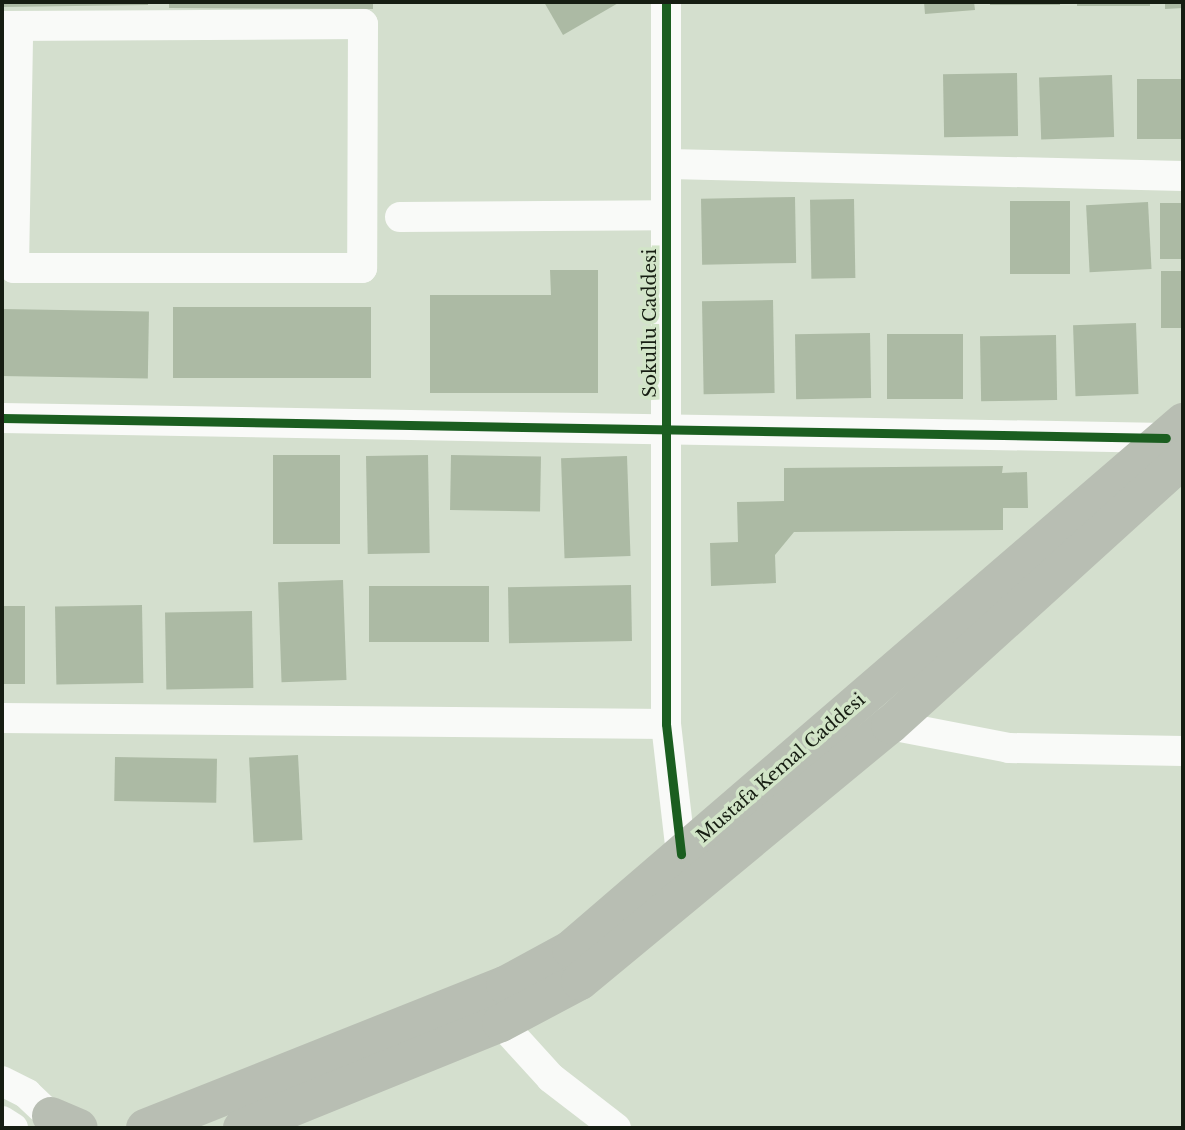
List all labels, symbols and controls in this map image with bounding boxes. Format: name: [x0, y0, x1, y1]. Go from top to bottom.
street label: Sokullu Caddesi: [639, 249, 661, 397]
street label: Mustafa Kemal Caddesi: [692, 689, 870, 847]

